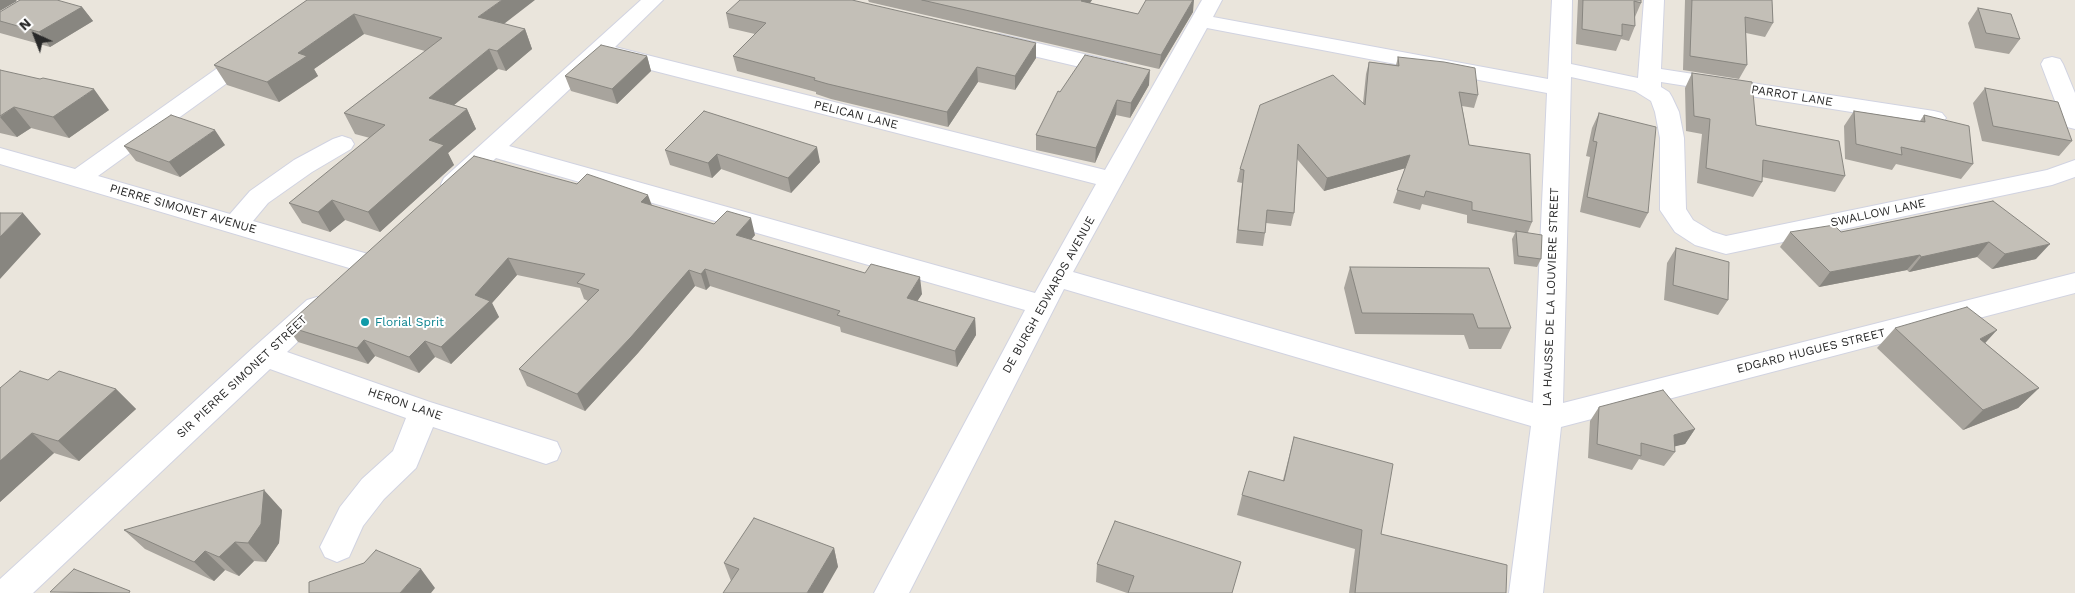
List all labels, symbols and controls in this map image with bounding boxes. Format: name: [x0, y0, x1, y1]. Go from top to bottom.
north arrow: [10, 10, 60, 60]
text: N: [16, 15, 34, 33]
street label: PARROT LANE: [1750, 82, 1834, 110]
street label: PELICAN LANE: [812, 98, 900, 132]
street label: PIERRE SIMONET AVENUE: [108, 181, 258, 237]
street label: LA HAUSSE DE LA LOUVIERE STREET: [1540, 187, 1562, 407]
street label: SWALLOW LANE: [1829, 196, 1927, 230]
street label: DE BURGH EDWARDS AVENUE: [1000, 214, 1098, 376]
street label: SIR PIERRE SIMONET STREET: [174, 313, 310, 441]
place label: Florial Sprit: [375, 315, 444, 329]
marker: Florial Sprit: [359, 316, 371, 328]
street label: EDGARD HUGUES STREET: [1735, 326, 1887, 376]
street label: HERON LANE: [366, 385, 444, 423]

